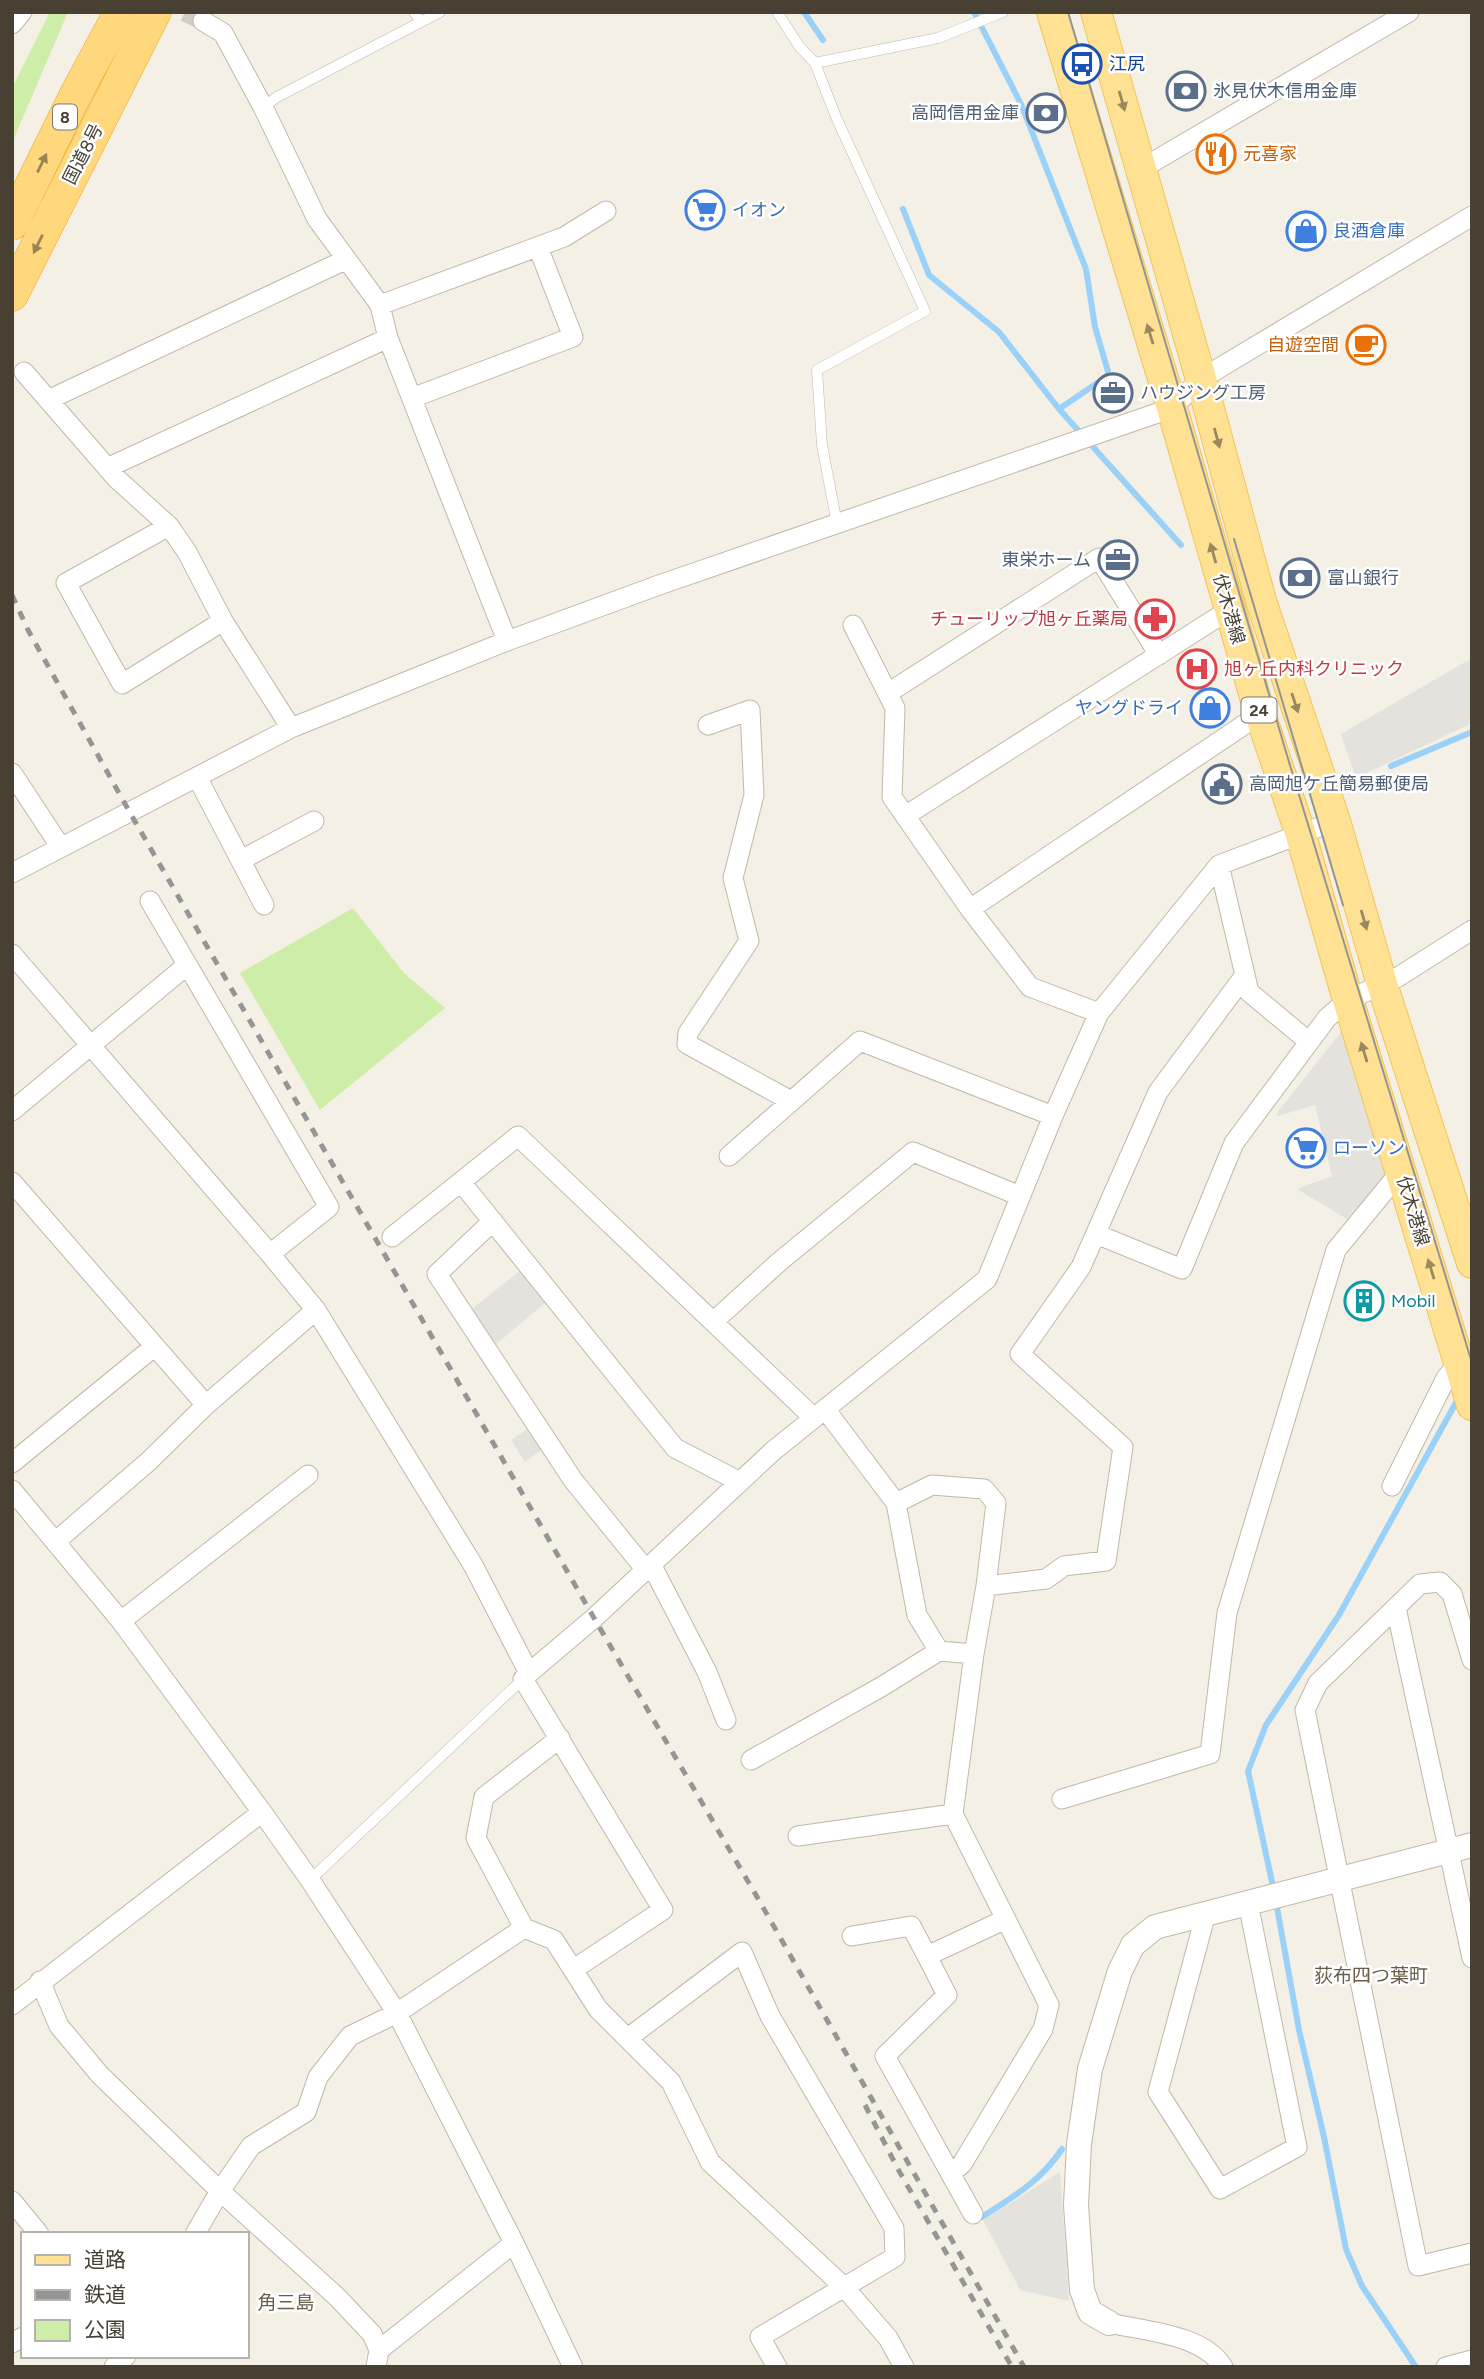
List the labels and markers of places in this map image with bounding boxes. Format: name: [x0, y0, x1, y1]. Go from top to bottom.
bus stop icon: 江尻: [1061, 43, 1103, 85]
place label: 江尻: [1109, 53, 1145, 75]
bank icon: 氷見伏木信用金庫: [1165, 70, 1207, 112]
place label: 氷見伏木信用金庫: [1213, 80, 1357, 102]
bank icon: 高岡信用金庫: [1025, 92, 1067, 134]
place label: 高岡信用金庫: [911, 102, 1019, 124]
restaurant icon: 元喜家: [1195, 133, 1237, 175]
place label: 元喜家: [1243, 143, 1297, 165]
supermarket icon: イオン: [684, 189, 726, 231]
place label: イオン: [732, 199, 786, 221]
shop icon: 良酒倉庫: [1285, 210, 1327, 252]
place label: 良酒倉庫: [1333, 220, 1405, 242]
cafe icon: 自遊空間: [1345, 324, 1387, 366]
place label: 自遊空間: [1267, 334, 1339, 356]
office icon: ハウジング工房: [1092, 372, 1134, 414]
place label: ハウジング工房: [1140, 382, 1266, 404]
office icon: 東栄ホーム: [1097, 539, 1139, 581]
place label: 東栄ホーム: [1002, 549, 1091, 571]
bank icon: 富山銀行: [1279, 557, 1321, 599]
place label: 富山銀行: [1327, 567, 1399, 589]
pharmacy icon: チューリップ旭ヶ丘薬局: [1134, 598, 1176, 640]
place label: チューリップ旭ヶ丘薬局: [930, 608, 1128, 630]
hospital icon: 旭ヶ丘内科クリニック: [1176, 648, 1218, 690]
place label: 旭ヶ丘内科クリニック: [1224, 658, 1404, 680]
shop icon: ヤングドライ: [1189, 687, 1231, 729]
place label: ヤングドライ: [1075, 697, 1183, 719]
public building icon: 高岡旭ケ丘簡易郵便局: [1201, 763, 1243, 805]
place label: 高岡旭ケ丘簡易郵便局: [1249, 773, 1429, 795]
supermarket icon: ローソン: [1285, 1127, 1327, 1169]
place label: ローソン: [1333, 1137, 1405, 1159]
building icon: Mobil: [1343, 1280, 1385, 1322]
place label: Mobil: [1391, 1290, 1435, 1312]

